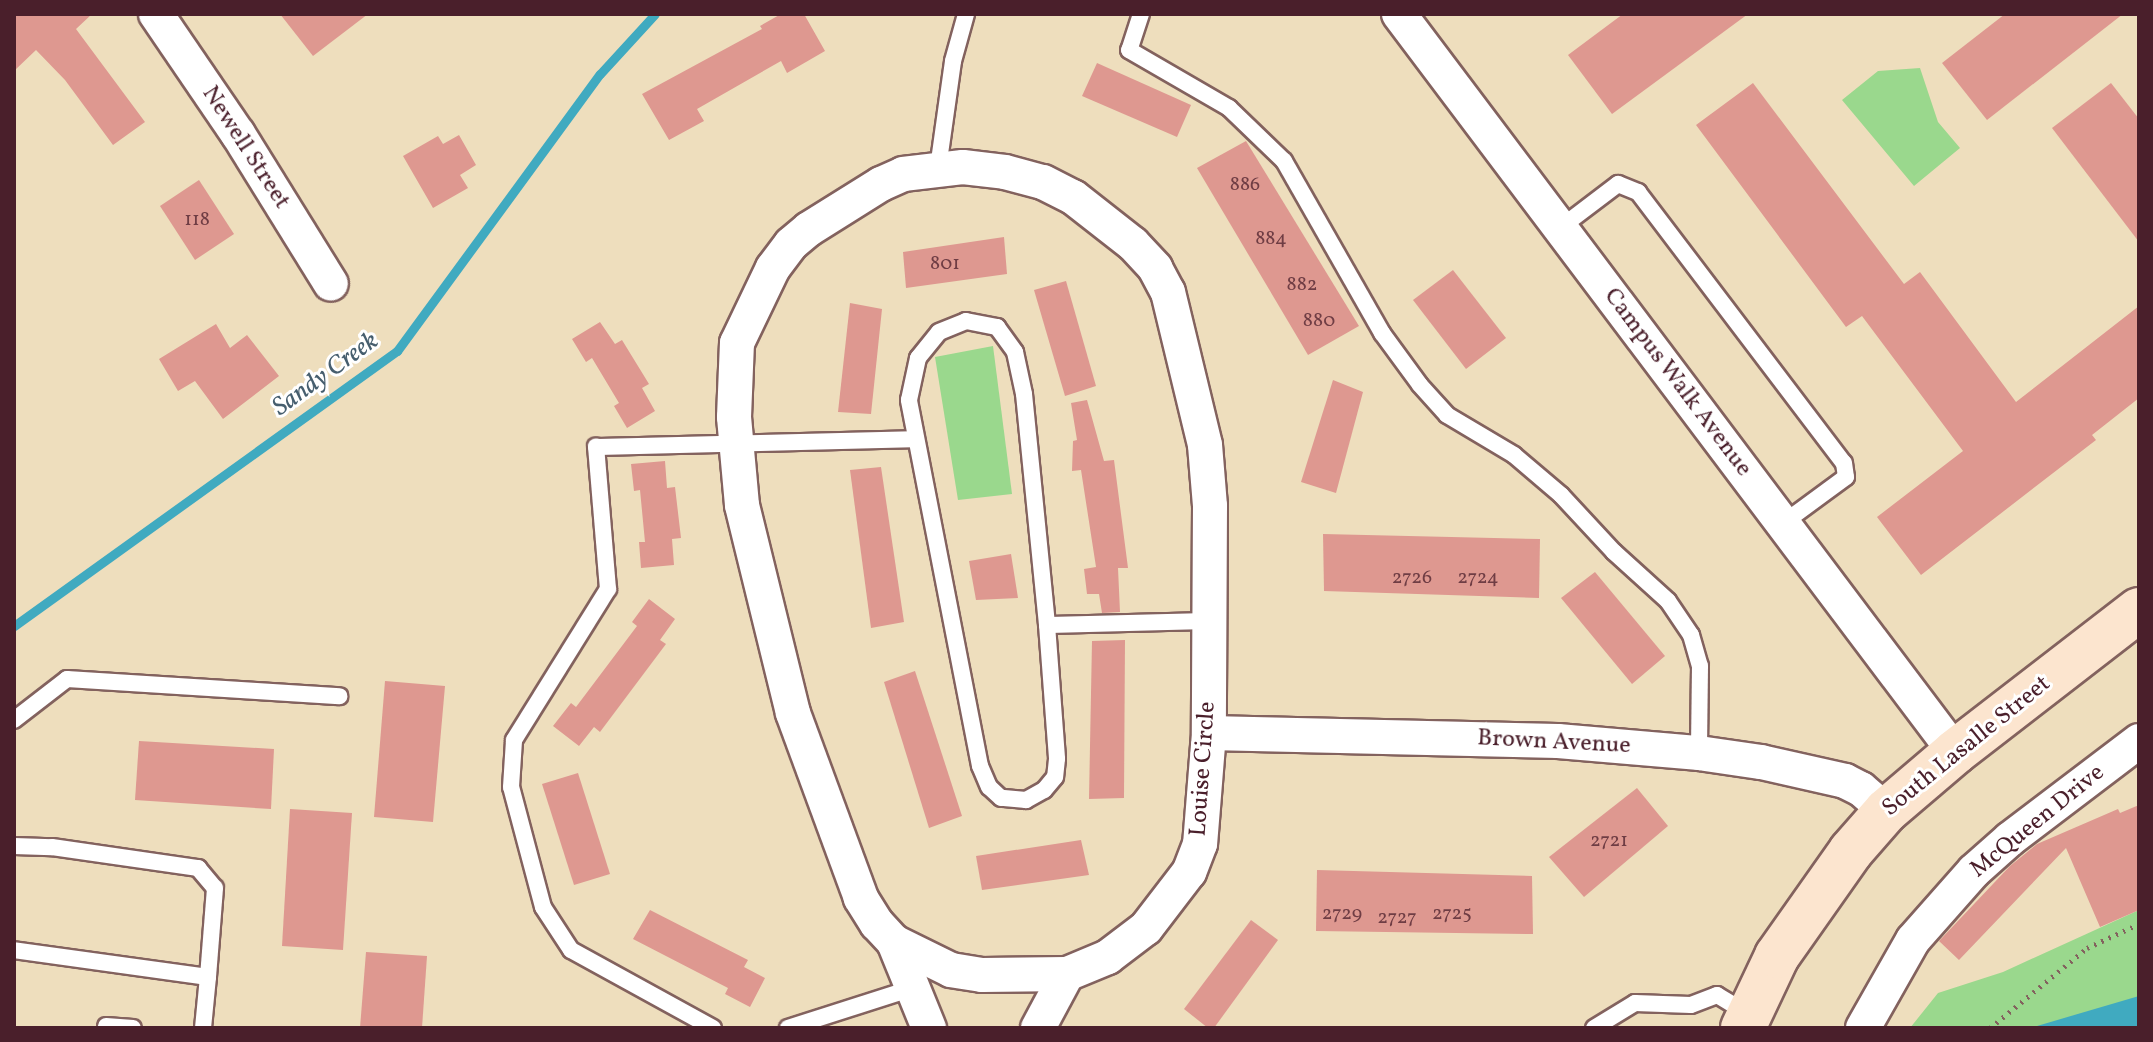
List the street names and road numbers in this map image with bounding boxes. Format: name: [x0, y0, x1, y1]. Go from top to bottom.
street label: Newell Street: [195, 81, 295, 215]
street label: Campus Walk Avenue: [1597, 283, 1757, 483]
street label: South Lasalle Street: [1877, 670, 2057, 824]
street label: Louise Circle: [1185, 701, 1223, 837]
street label: Brown Avenue: [1476, 725, 1632, 761]
street label: McQueen Drive: [1965, 759, 2111, 885]

